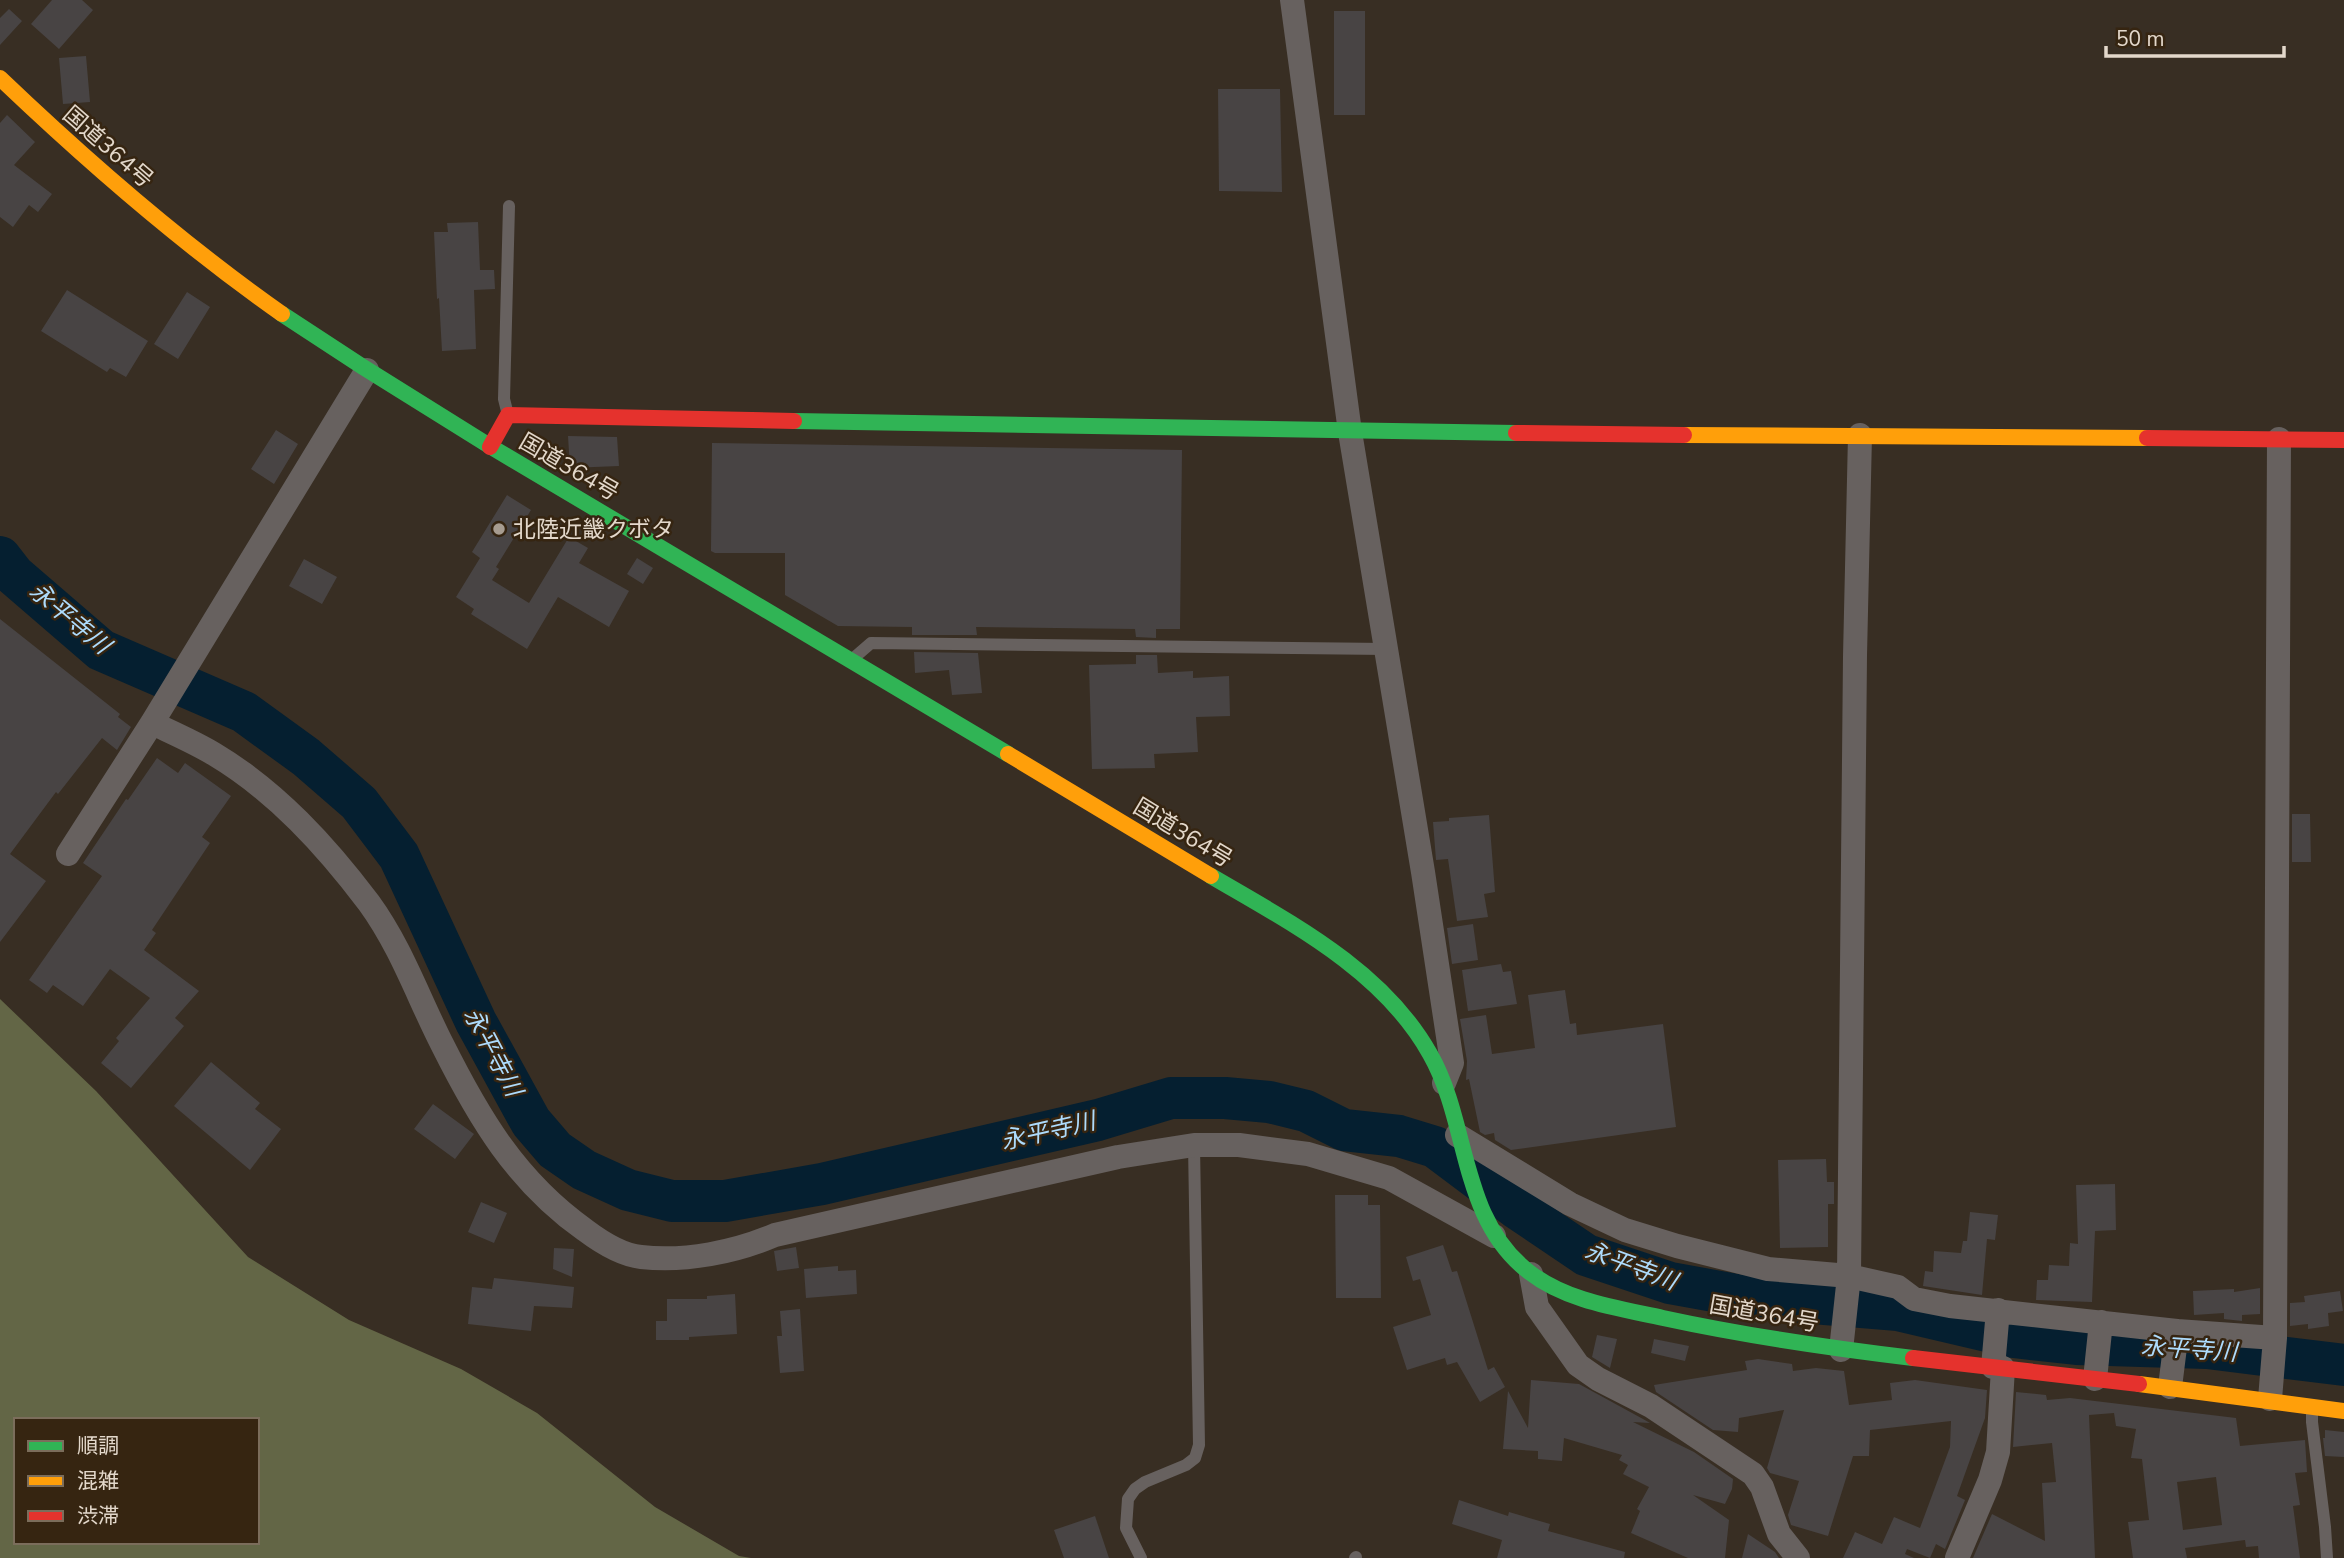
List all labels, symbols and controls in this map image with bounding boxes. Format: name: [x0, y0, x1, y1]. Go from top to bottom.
scale bar: [2106, 14, 2284, 58]
text: 50 m: [2116, 25, 2165, 53]
street label: 国道364号: [56, 99, 160, 195]
street label: 国道364号: [513, 426, 625, 508]
place label: 北陸近畿クボタ: [513, 514, 674, 545]
marker: 北陸近畿クボタ: [491, 521, 507, 537]
water label: 永平寺川: [23, 575, 119, 663]
street label: 国道364号: [1128, 791, 1238, 875]
water label: 永平寺川: [456, 1002, 531, 1105]
water label: 永平寺川: [998, 1104, 1101, 1157]
water label: 永平寺川: [1580, 1235, 1684, 1298]
street label: 国道364号: [1707, 1289, 1821, 1339]
water label: 永平寺川: [2140, 1330, 2241, 1369]
legend: [14, 1418, 259, 1544]
text: 順調: [77, 1432, 119, 1460]
text: 混雑: [77, 1467, 119, 1495]
text: 渋滞: [77, 1502, 119, 1530]

